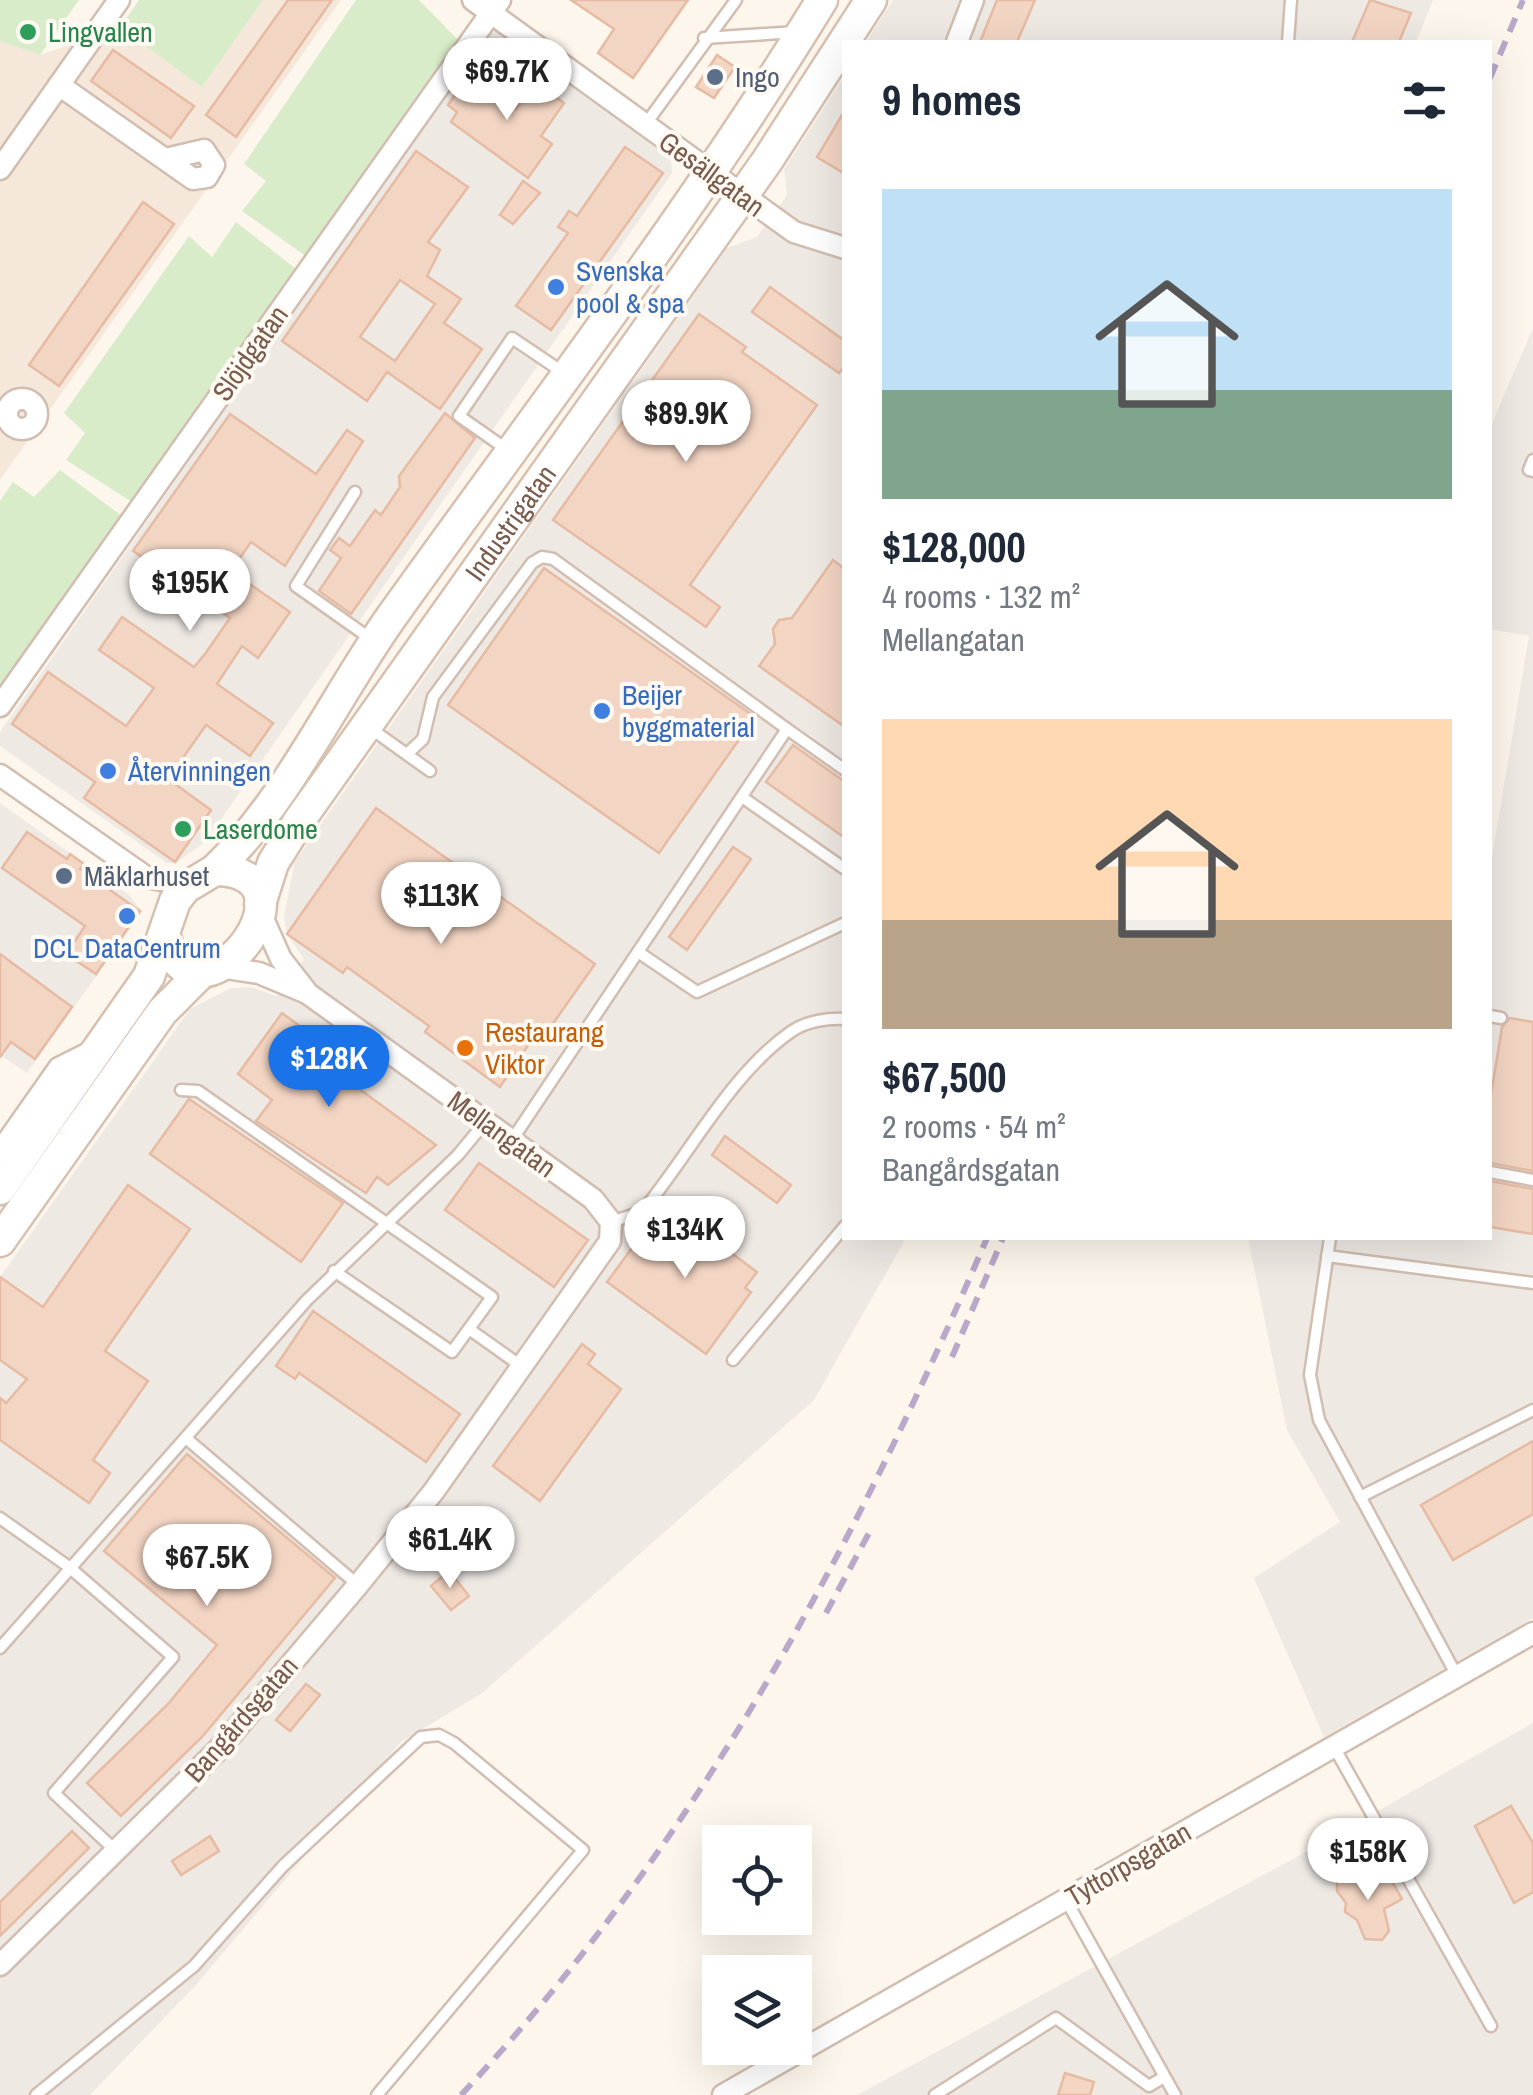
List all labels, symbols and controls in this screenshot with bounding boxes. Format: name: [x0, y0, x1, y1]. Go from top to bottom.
place label: Lingvallen: [48, 13, 153, 51]
marker: Lingvallen: [17, 21, 39, 43]
pin: $69.7K: [426, 38, 588, 123]
text: $69.7K: [465, 49, 549, 92]
place label: Ingo: [735, 58, 780, 96]
marker: Ingo: [704, 66, 726, 88]
text: 9 homes: [882, 72, 1022, 128]
icon: filters: [1397, 73, 1452, 128]
street label: Gesällgatan: [651, 123, 773, 225]
place label: Svenska pool & spa: [576, 252, 685, 322]
icon: home: [1077, 254, 1257, 434]
marker: Svenska pool & spa: [545, 276, 567, 298]
street label: Slöjdgatan: [203, 298, 297, 408]
pin: $89.9K: [605, 380, 767, 465]
text: $89.9K: [644, 391, 728, 434]
street label: Industrigatan: [456, 457, 565, 588]
text: $128,000: [882, 519, 1026, 575]
pin: $195K: [120, 549, 260, 634]
text: $195K: [151, 560, 229, 603]
text: 4 rooms · 132 m²: [882, 575, 1080, 618]
text: Mellangatan: [882, 618, 1025, 661]
place label: Beijer byggmaterial: [622, 676, 755, 746]
marker: Beijer byggmaterial: [591, 700, 613, 722]
place label: Återvinningen: [127, 752, 271, 790]
marker: Återvinningen: [97, 760, 119, 782]
icon: home: [1077, 784, 1257, 964]
place label: Laserdome: [203, 810, 318, 848]
marker: Laserdome: [172, 818, 194, 840]
place label: Mäklarhuset: [84, 857, 209, 895]
pin: $113K: [371, 862, 511, 947]
marker: Mäklarhuset: [53, 865, 75, 887]
text: $113K: [403, 873, 479, 916]
marker: DCL DataCentrum: [116, 905, 138, 927]
place label: DCL DataCentrum: [33, 929, 221, 967]
place label: Restaurang Viktor: [485, 1013, 604, 1083]
pin: $128K: [259, 1025, 399, 1110]
text: $128K: [290, 1036, 368, 1079]
marker: Restaurang Viktor: [454, 1037, 476, 1059]
text: $67,500: [882, 1049, 1007, 1105]
street label: Mellangatan: [440, 1082, 564, 1186]
text: 2 rooms · 54 m²: [882, 1105, 1066, 1148]
text: Bangårdsgatan: [882, 1148, 1060, 1191]
pin: $134K: [615, 1196, 755, 1281]
text: $134K: [646, 1207, 724, 1250]
pin: $61.4K: [369, 1506, 531, 1591]
text: $61.4K: [408, 1517, 492, 1560]
pin: $67.5K: [126, 1524, 288, 1609]
text: $67.5K: [165, 1535, 249, 1578]
street label: Bangårdsgatan: [176, 1648, 306, 1790]
street label: Tyttorpsgatan: [1058, 1813, 1198, 1915]
pin: $158K: [1298, 1818, 1438, 1903]
map controls: [702, 1825, 812, 2065]
button: locate: [702, 1825, 812, 1935]
text: $158K: [1329, 1829, 1407, 1872]
button: layers: [702, 1955, 812, 2065]

